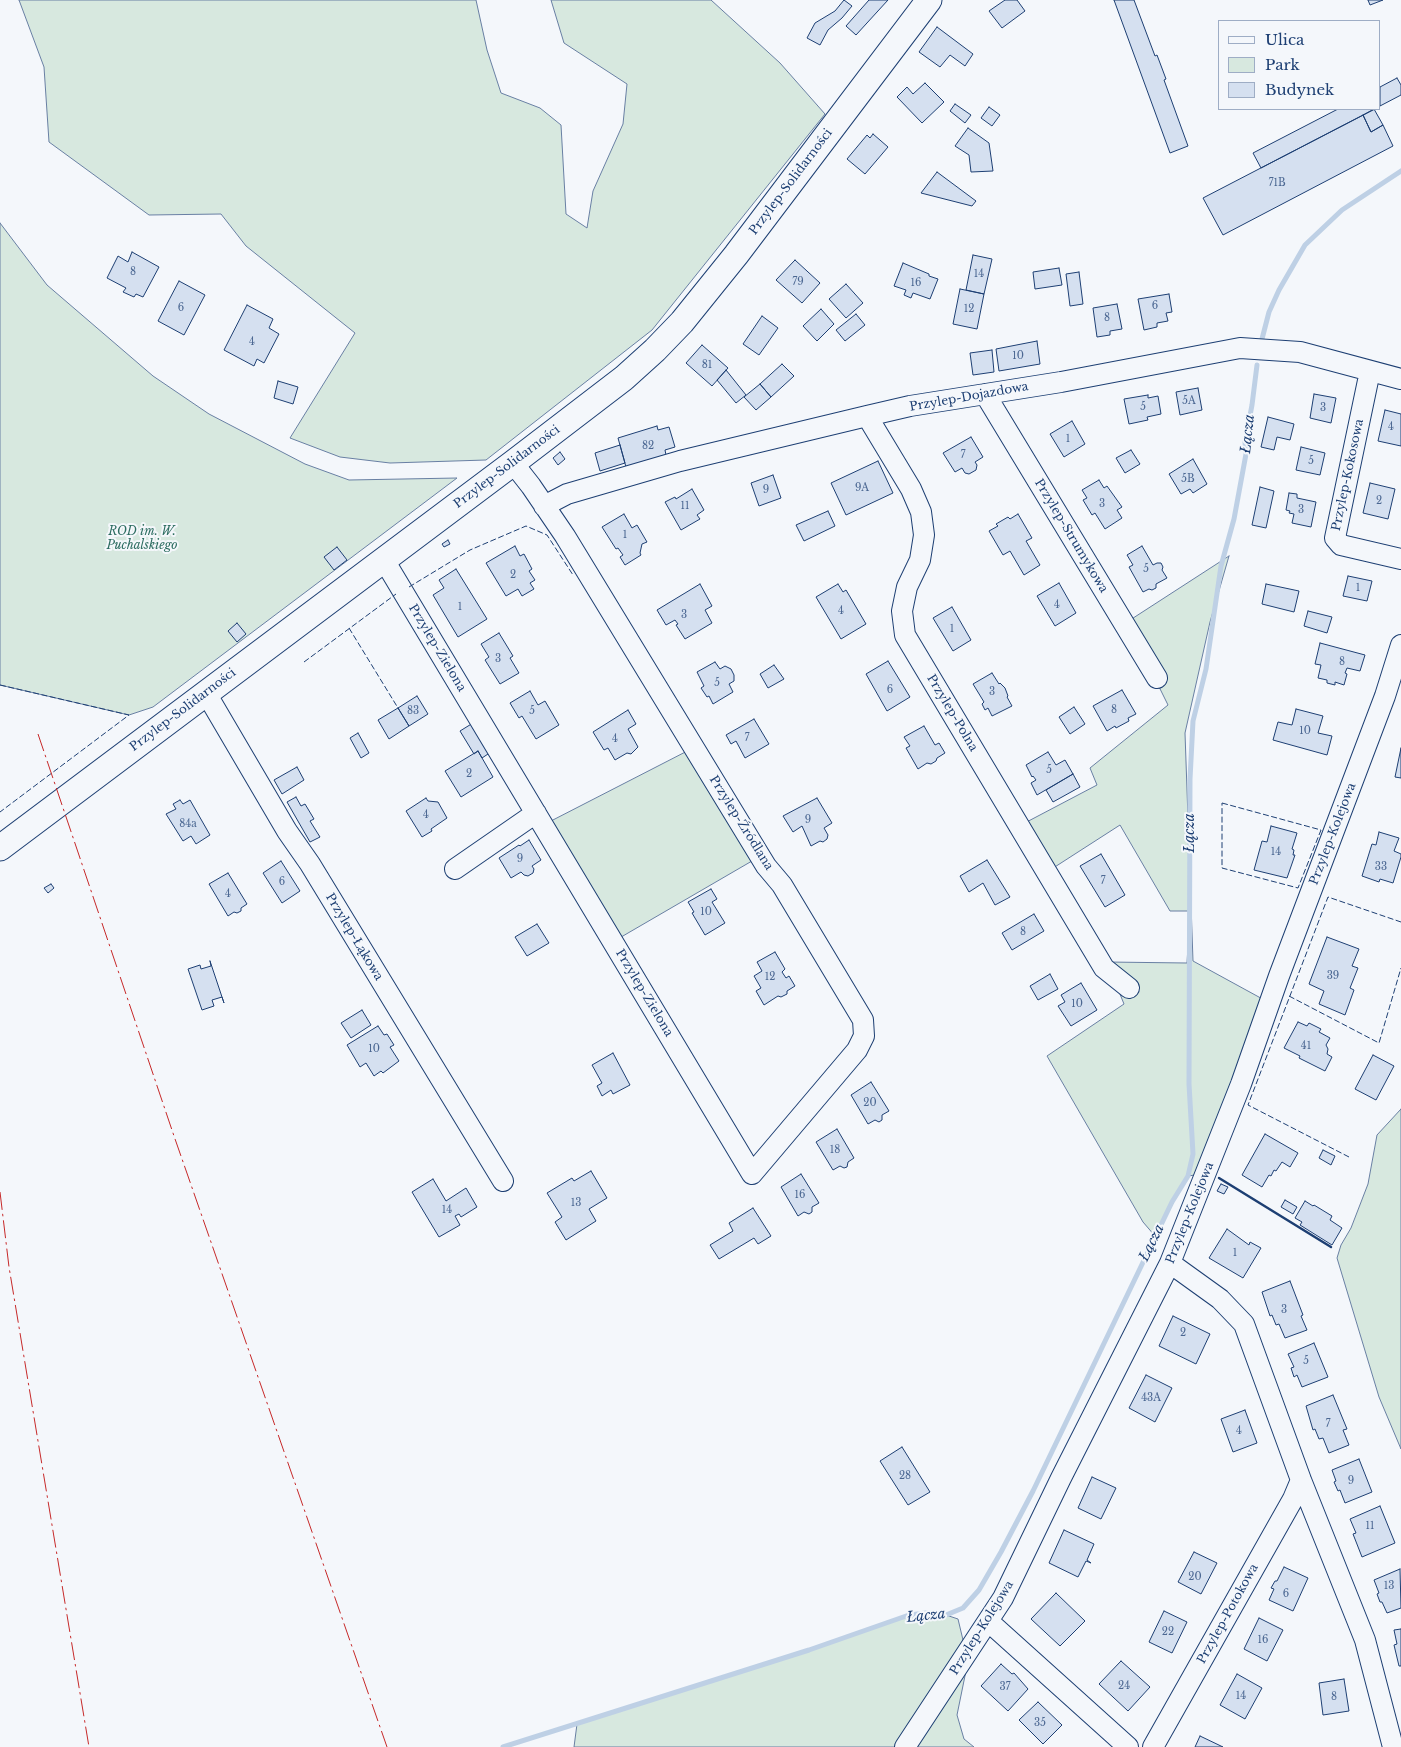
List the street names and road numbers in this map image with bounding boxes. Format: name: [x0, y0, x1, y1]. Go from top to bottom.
street label: Przylep-Solidarności: [746, 126, 836, 238]
street label: Przylep-Dojazdowa: [908, 379, 1030, 415]
street label: Przylep-Kokosowa: [1329, 418, 1367, 532]
street label: Przylep-Solidarności: [451, 422, 563, 512]
street label: Przylep-Strumykowa: [1031, 476, 1111, 596]
street label: Przylep-Zielona: [405, 602, 469, 694]
street label: Przylep-Solidarności: [127, 665, 239, 755]
street label: Przylep-Polna: [923, 672, 981, 754]
street label: Przylep-Źródlana: [706, 773, 776, 873]
street label: Przylep-Kolejowa: [1307, 781, 1359, 887]
street label: Przylep-Łąkowa: [322, 891, 386, 983]
street label: Przylep-Zielona: [612, 947, 676, 1039]
street label: Przylep-Kolejowa: [1163, 1160, 1217, 1266]
street label: Przylep-Potokowa: [1195, 1562, 1261, 1666]
street label: Przylep-Kolejowa: [947, 1578, 1017, 1678]

